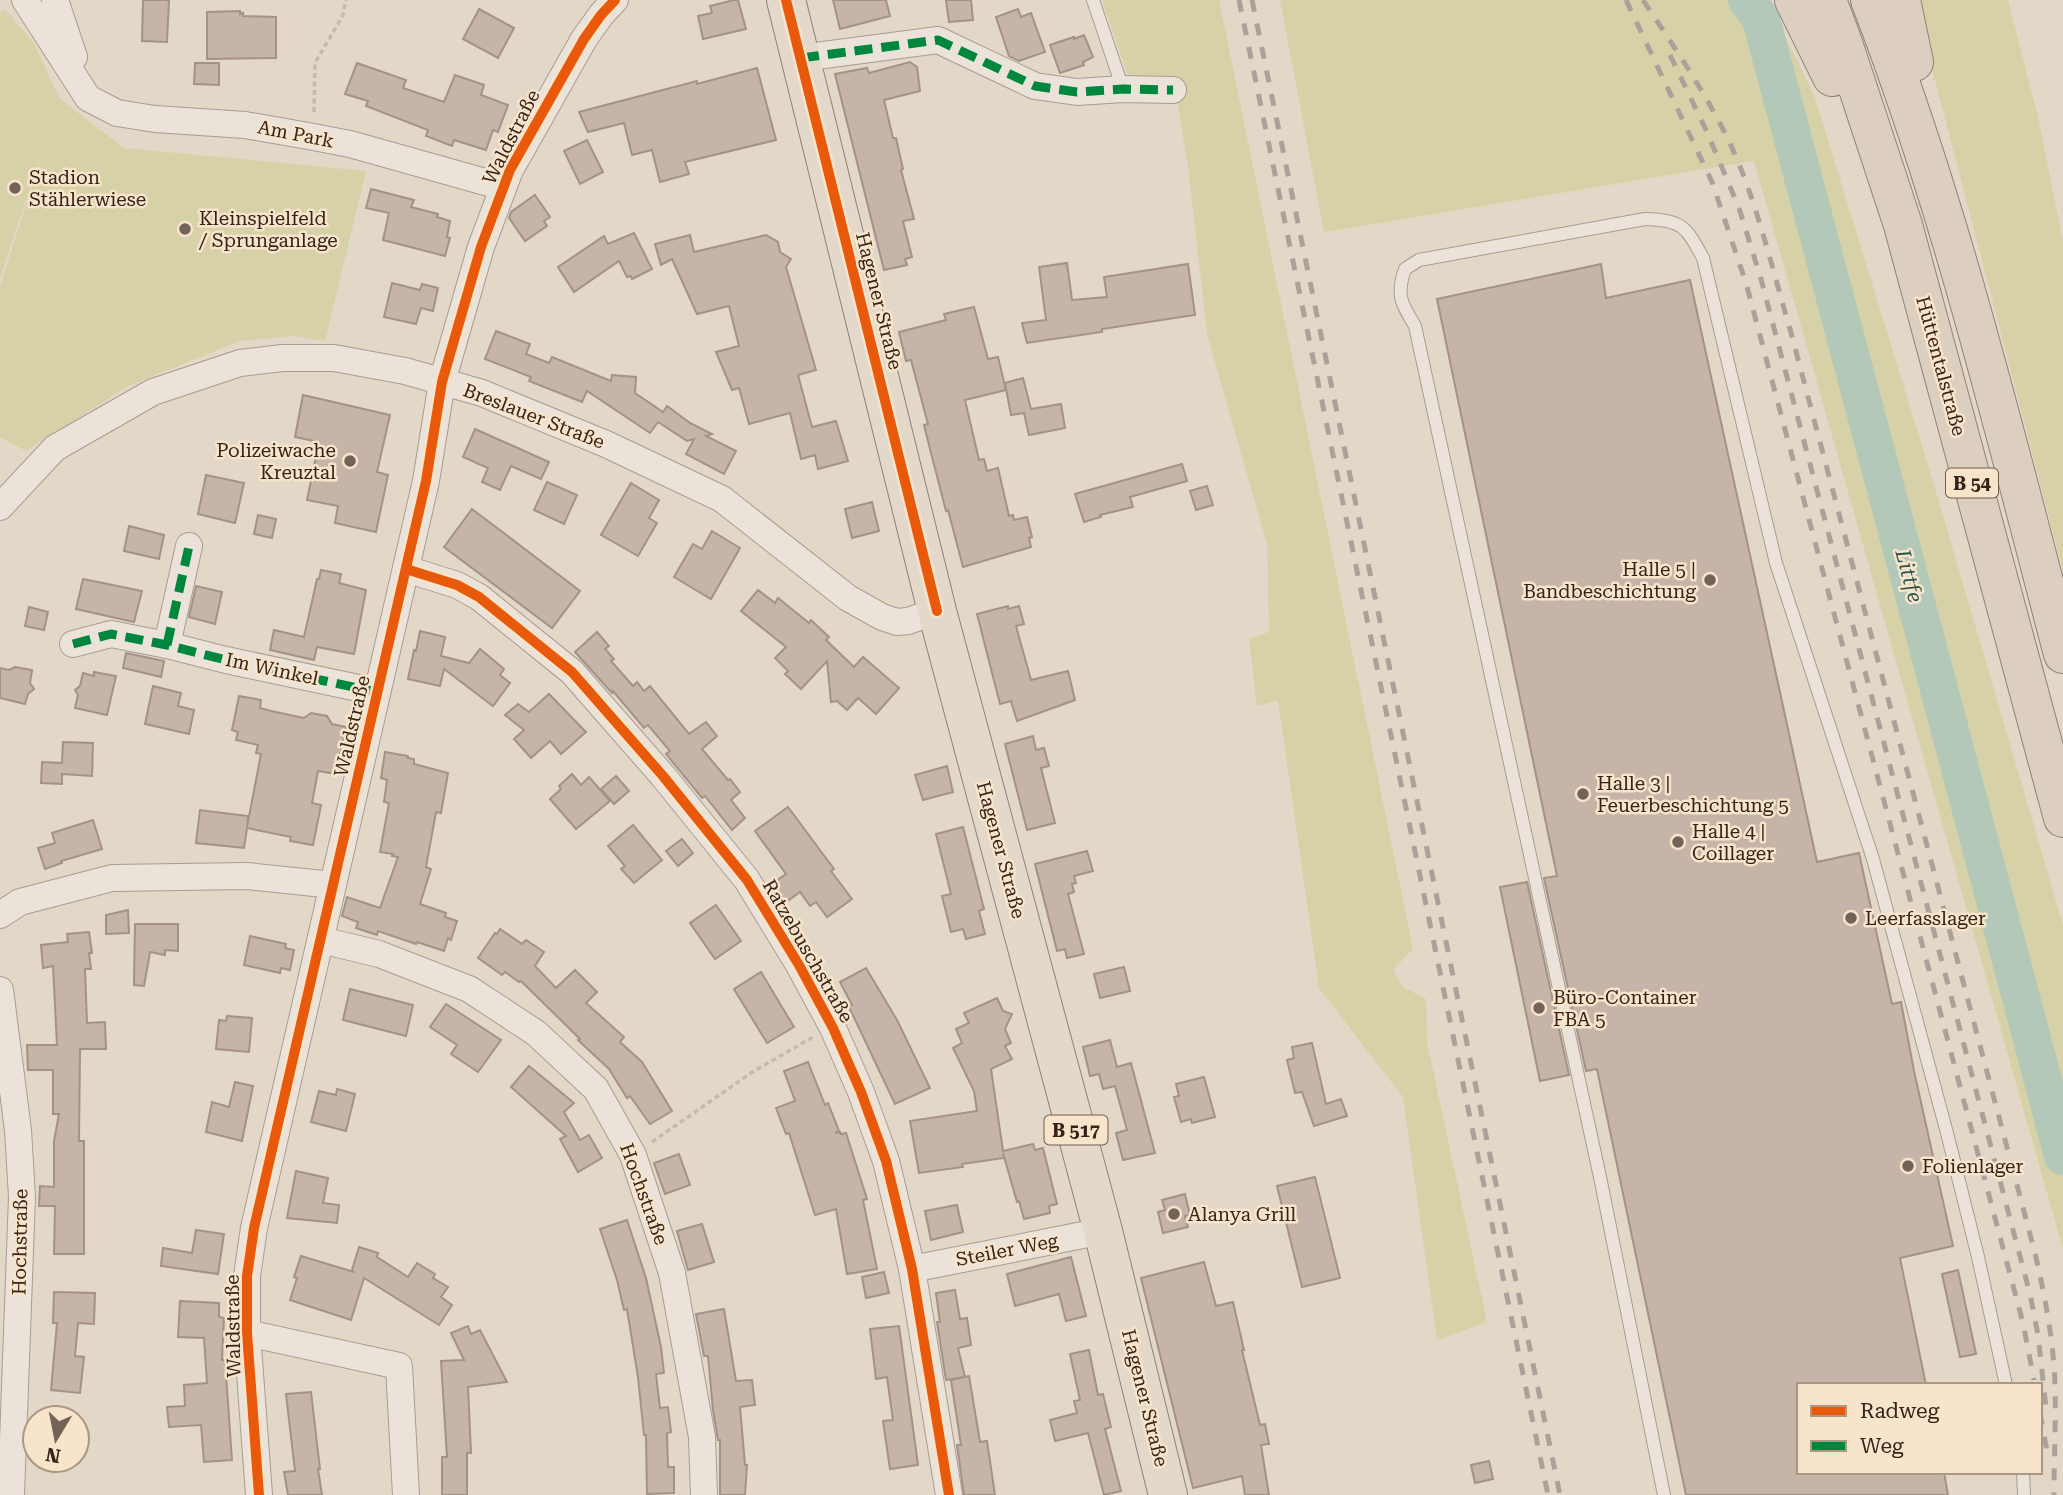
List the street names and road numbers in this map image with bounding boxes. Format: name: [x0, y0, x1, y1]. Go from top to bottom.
street label: Waldstraße: [477, 86, 545, 188]
street label: Am Park: [256, 115, 336, 153]
street label: Hagener Straße: [851, 230, 907, 372]
street label: Hüttentalstraße: [1911, 294, 1971, 438]
street label: Breslauer Straße: [460, 378, 608, 454]
road number: B 54: [1946, 468, 1998, 498]
street label: Im Winkel: [224, 648, 321, 690]
street label: Waldstraße: [329, 673, 375, 779]
street label: Hagener Straße: [972, 779, 1030, 921]
street label: Ratzebuschstraße: [758, 875, 858, 1027]
road number: B 517: [1044, 1115, 1108, 1144]
street label: Hochstraße: [615, 1140, 673, 1248]
street label: Hochstraße: [8, 1189, 32, 1295]
street label: Steiler Weg: [954, 1229, 1060, 1271]
street label: Waldstraße: [221, 1274, 245, 1378]
street label: Hagener Straße: [1117, 1327, 1173, 1469]

